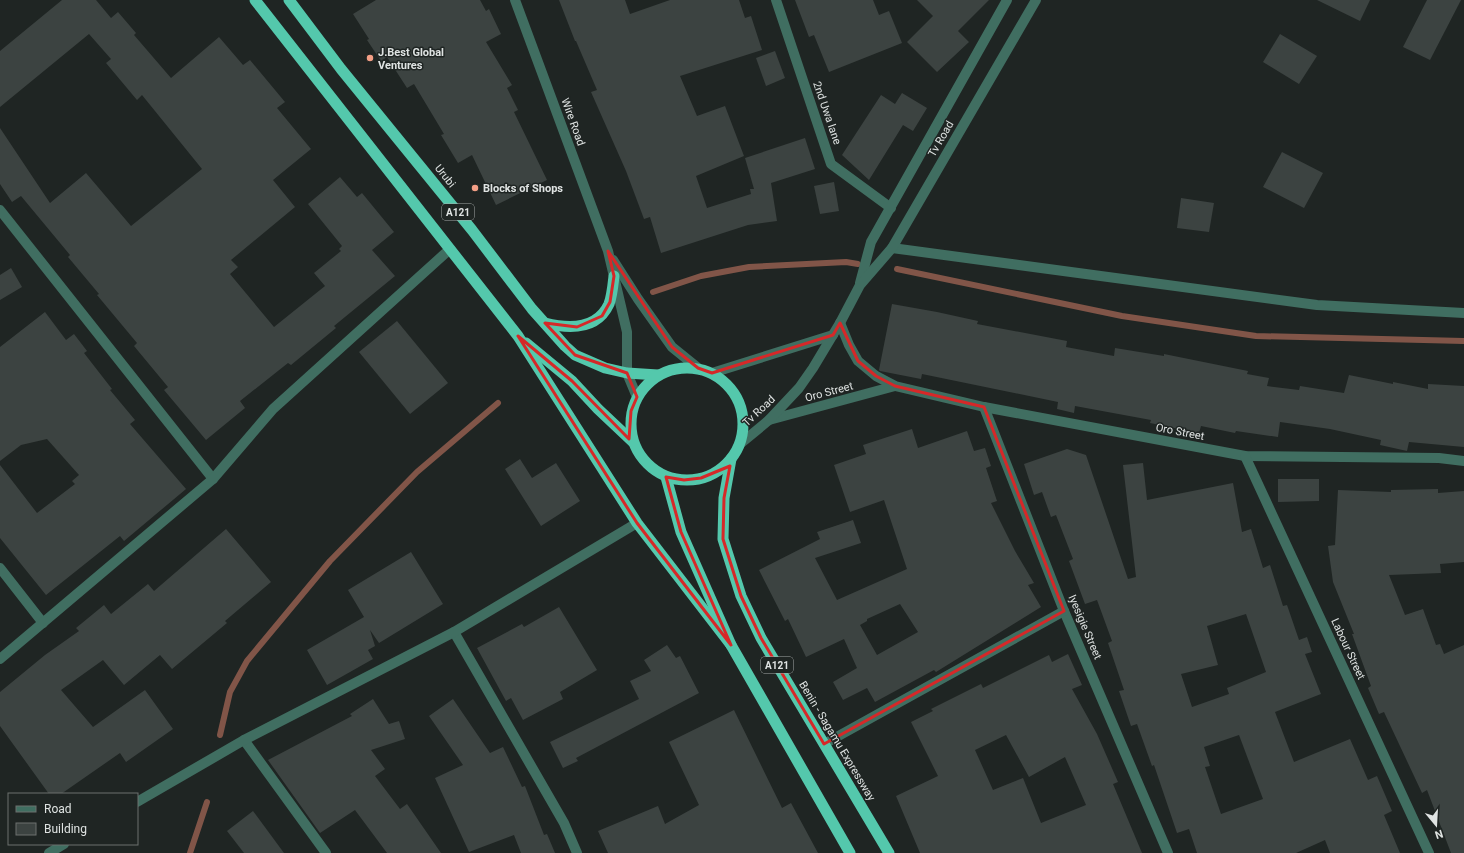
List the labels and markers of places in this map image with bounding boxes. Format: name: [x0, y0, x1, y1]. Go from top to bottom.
place label: J.Best Global Ventures: [378, 46, 444, 72]
marker: J.Best Global Ventures: [365, 53, 375, 63]
place label: Blocks of Shops: [483, 182, 563, 195]
marker: Blocks of Shops: [470, 183, 480, 193]

